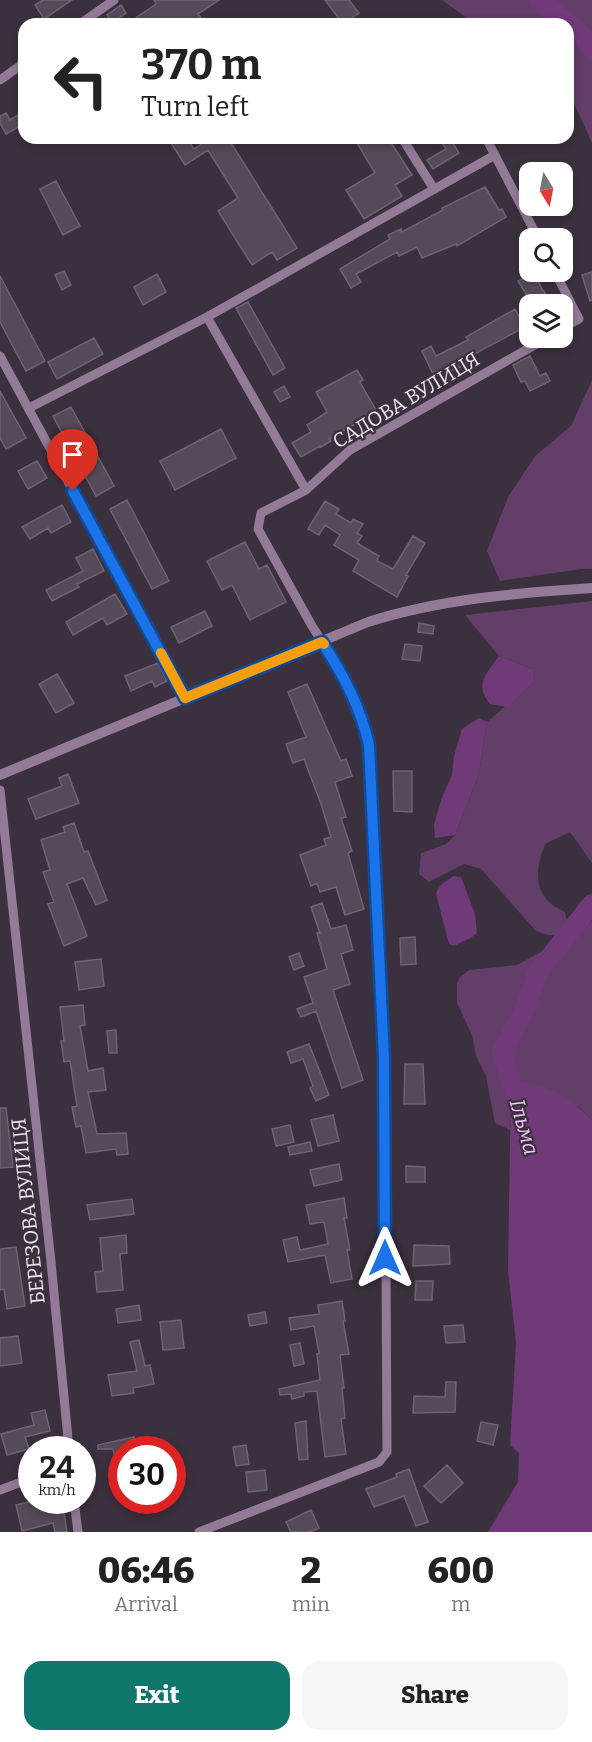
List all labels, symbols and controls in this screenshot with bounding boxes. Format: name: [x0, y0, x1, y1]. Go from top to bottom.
text: 370 m: [141, 40, 261, 90]
icon: left: [42, 42, 120, 120]
text: Turn left: [141, 91, 249, 123]
north arrow: [519, 162, 573, 216]
map controls: [519, 162, 573, 348]
button: search: [519, 228, 573, 282]
button: layers: [519, 294, 573, 348]
street label: САДОВА ВУЛИЦЯ: [328, 347, 484, 453]
pin: [47, 429, 98, 491]
icon: arrive: [56, 438, 89, 471]
water label: Ільма: [504, 1096, 544, 1158]
street label: БЕРЕЗОВА ВУЛИЦЯ: [6, 1117, 50, 1305]
position arrow: [353, 1226, 417, 1290]
speed limit sign: 30: [108, 1436, 186, 1514]
text: 24: [39, 1450, 75, 1486]
text: km/h: [38, 1481, 76, 1499]
text: 06:46: [98, 1549, 194, 1593]
text: 2: [301, 1549, 321, 1593]
text: 600: [427, 1549, 494, 1593]
text: Arrival: [114, 1592, 178, 1616]
text: min: [292, 1592, 330, 1616]
text: m: [451, 1592, 470, 1616]
button: Exit: [24, 1661, 290, 1730]
button: Share: [302, 1661, 568, 1730]

